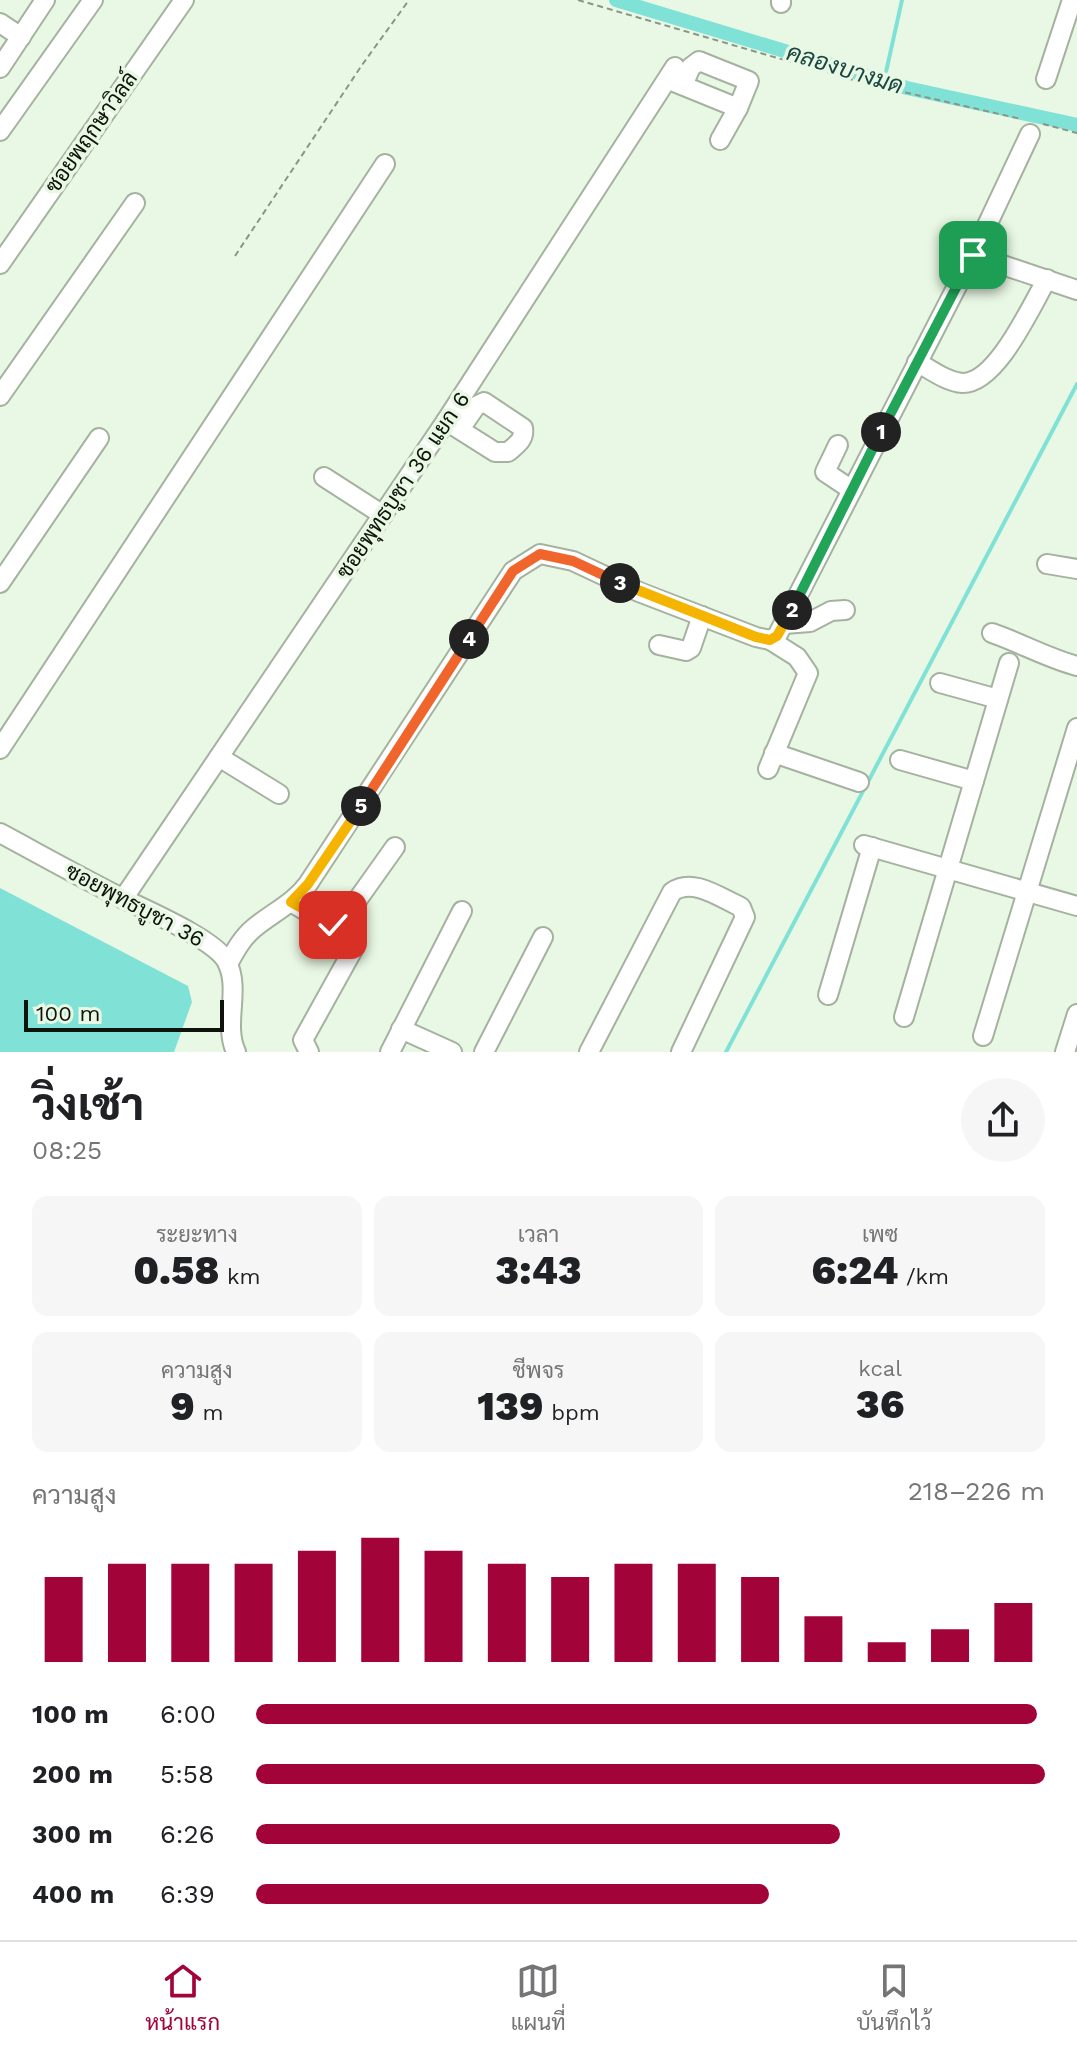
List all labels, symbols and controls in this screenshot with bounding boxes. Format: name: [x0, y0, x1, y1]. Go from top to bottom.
water label: คลองบางมด: [783, 38, 907, 100]
street label: ซอยพฤกษาวิลล์: [38, 65, 143, 198]
pin: [939, 221, 1007, 289]
icon: arrive: [951, 233, 995, 277]
street label: ซอยพุทธบูชา 36 แยก 6: [331, 387, 477, 585]
pin: 1: [861, 412, 901, 452]
text: 1: [876, 419, 886, 444]
pin: 3: [600, 563, 640, 603]
text: 3: [613, 570, 627, 595]
pin: 2: [772, 590, 812, 630]
text: 2: [785, 597, 799, 622]
pin: 4: [449, 619, 489, 659]
text: 4: [462, 626, 476, 651]
pin: 5: [341, 786, 381, 826]
text: 5: [355, 793, 367, 818]
street label: ซอยพุทธบูชา 36: [60, 858, 208, 955]
pin: [299, 891, 367, 959]
icon: check: [311, 903, 355, 947]
scale bar: [24, 996, 224, 1032]
text: 100 m: [36, 1001, 100, 1026]
button: share: [961, 1078, 1045, 1162]
text: วิ่งเช้า: [32, 1079, 144, 1131]
text: 08:25: [32, 1135, 102, 1165]
text: ระยะทาง: [156, 1222, 238, 1247]
text: เวลา: [518, 1222, 559, 1247]
text: เพซ: [862, 1222, 898, 1247]
text: 0.58: [133, 1247, 220, 1294]
text: 3:43: [495, 1247, 582, 1294]
text: 6:24: [811, 1247, 898, 1294]
text: km: [220, 1264, 261, 1289]
text: /km: [898, 1264, 949, 1289]
text: kcal: [858, 1356, 902, 1381]
text: ความสูง: [161, 1358, 233, 1383]
text: ชีพจร: [512, 1358, 565, 1383]
text: 36: [856, 1381, 904, 1428]
text: 9: [170, 1383, 195, 1430]
text: 139: [477, 1383, 544, 1430]
text: m: [195, 1400, 223, 1425]
text: bpm: [544, 1400, 600, 1425]
text: 218–226 m: [908, 1476, 1045, 1506]
text: ความสูง: [32, 1480, 116, 1510]
text: 100 m: [32, 1699, 109, 1729]
text: 6:00: [160, 1699, 216, 1729]
text: 200 m: [32, 1759, 113, 1789]
text: 5:58: [160, 1759, 214, 1789]
text: 300 m: [32, 1819, 113, 1849]
text: 6:26: [160, 1819, 214, 1849]
text: 400 m: [32, 1879, 114, 1909]
text: 6:39: [160, 1879, 215, 1909]
tab: หน้าแรก: [145, 1959, 220, 2035]
tab: แผนที่: [511, 1959, 566, 2035]
tab: บันทึกไว้: [856, 1959, 932, 2035]

